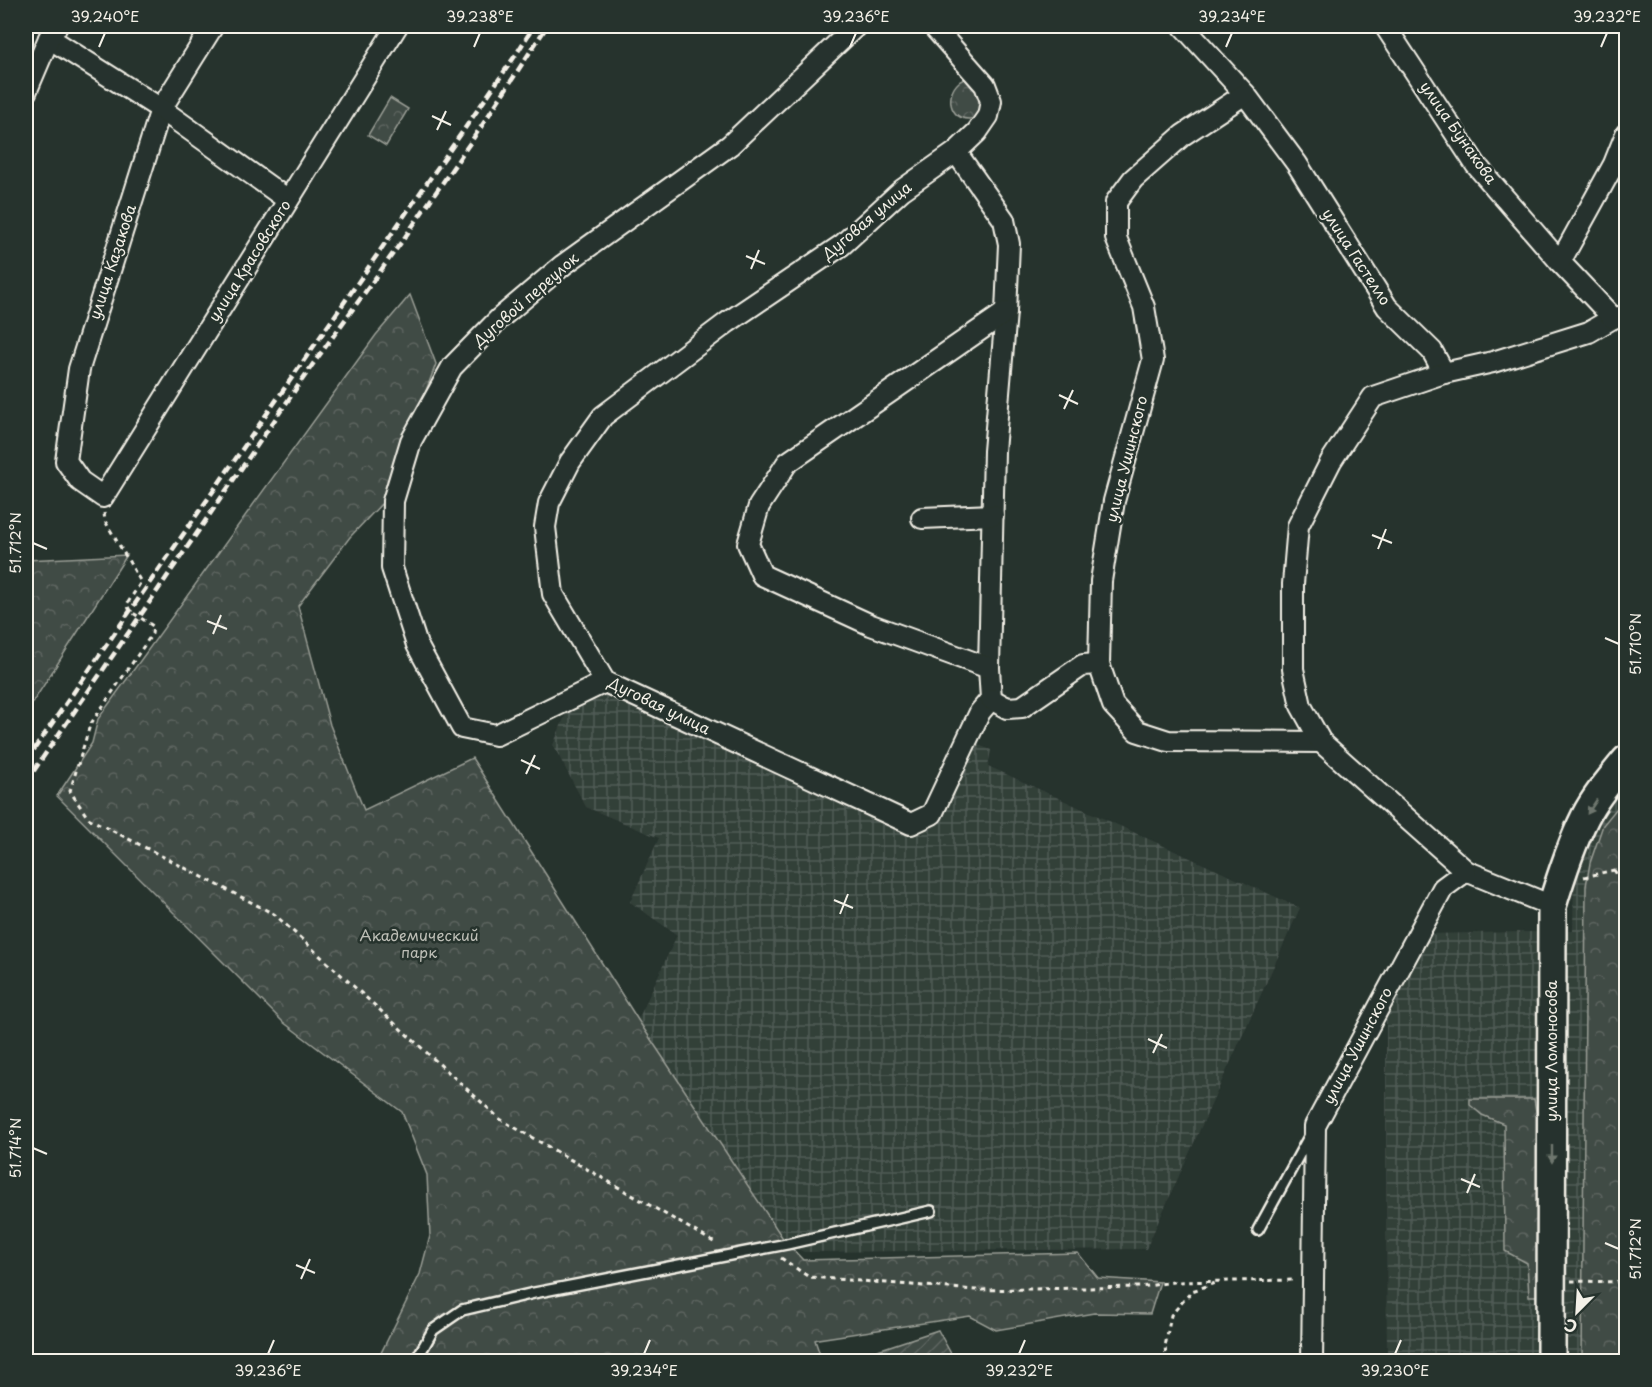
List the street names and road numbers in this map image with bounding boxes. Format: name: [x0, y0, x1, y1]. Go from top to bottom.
street label: улица Бунакова: [1415, 76, 1504, 189]
street label: Дуговая улица: [815, 175, 916, 265]
street label: улица Красовского: [202, 195, 296, 326]
street label: улица Казакова: [82, 200, 141, 322]
street label: улица Гастелло: [1317, 203, 1397, 309]
street label: Дуговой переулок: [466, 246, 583, 352]
street label: улица Ушинского: [1099, 393, 1152, 524]
street label: Дуговая улица: [604, 670, 715, 740]
street label: улица Ломоносова: [1539, 980, 1562, 1122]
street label: улица Ушинского: [1316, 983, 1397, 1108]

